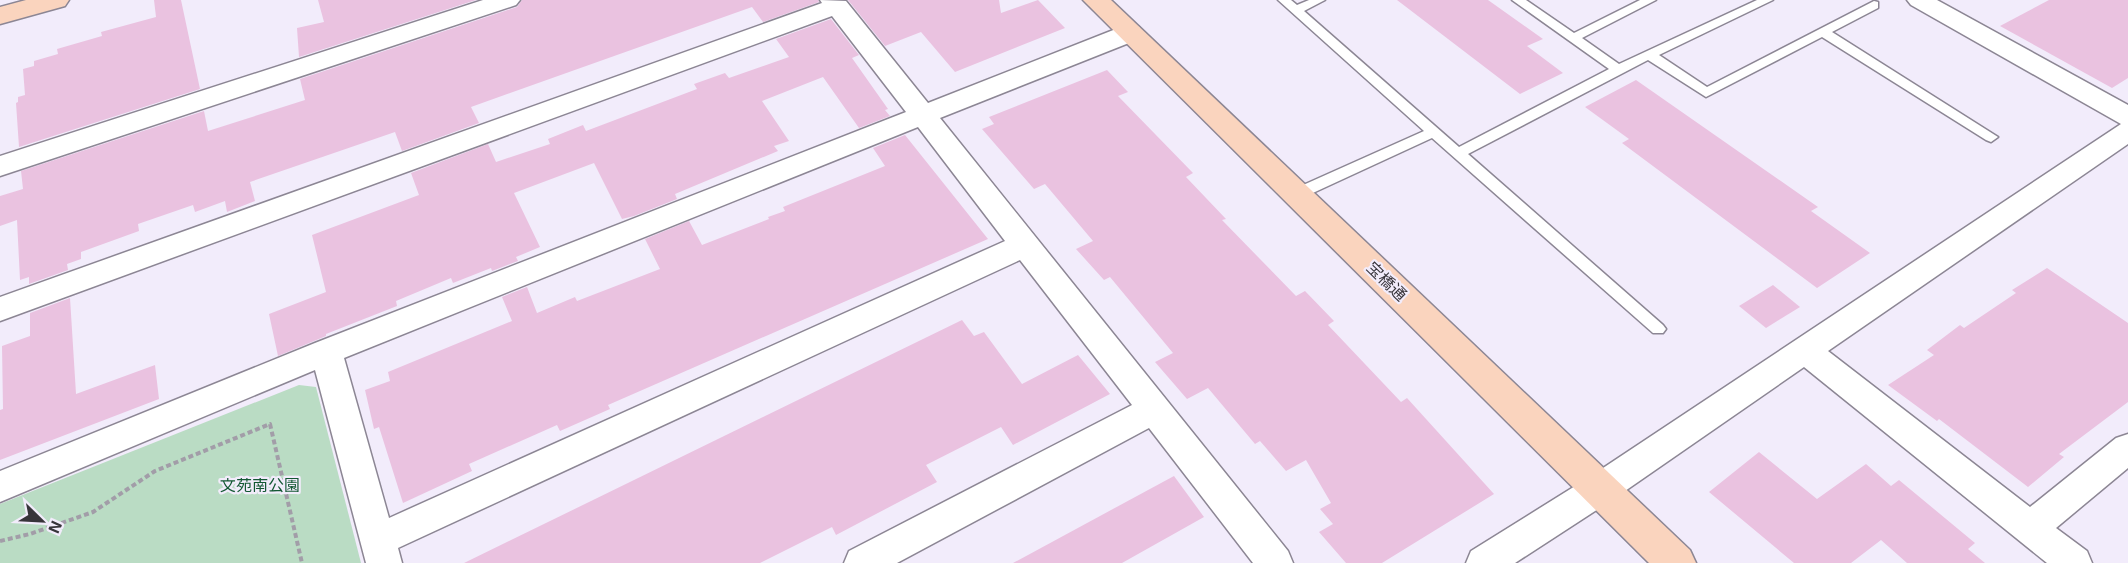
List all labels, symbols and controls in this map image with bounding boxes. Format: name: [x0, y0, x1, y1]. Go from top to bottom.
street label: 宝橋通: [1363, 257, 1411, 304]
park label: 文苑南公園: [220, 475, 300, 494]
north arrow: [12, 491, 72, 551]
text: N: [45, 518, 67, 536]

